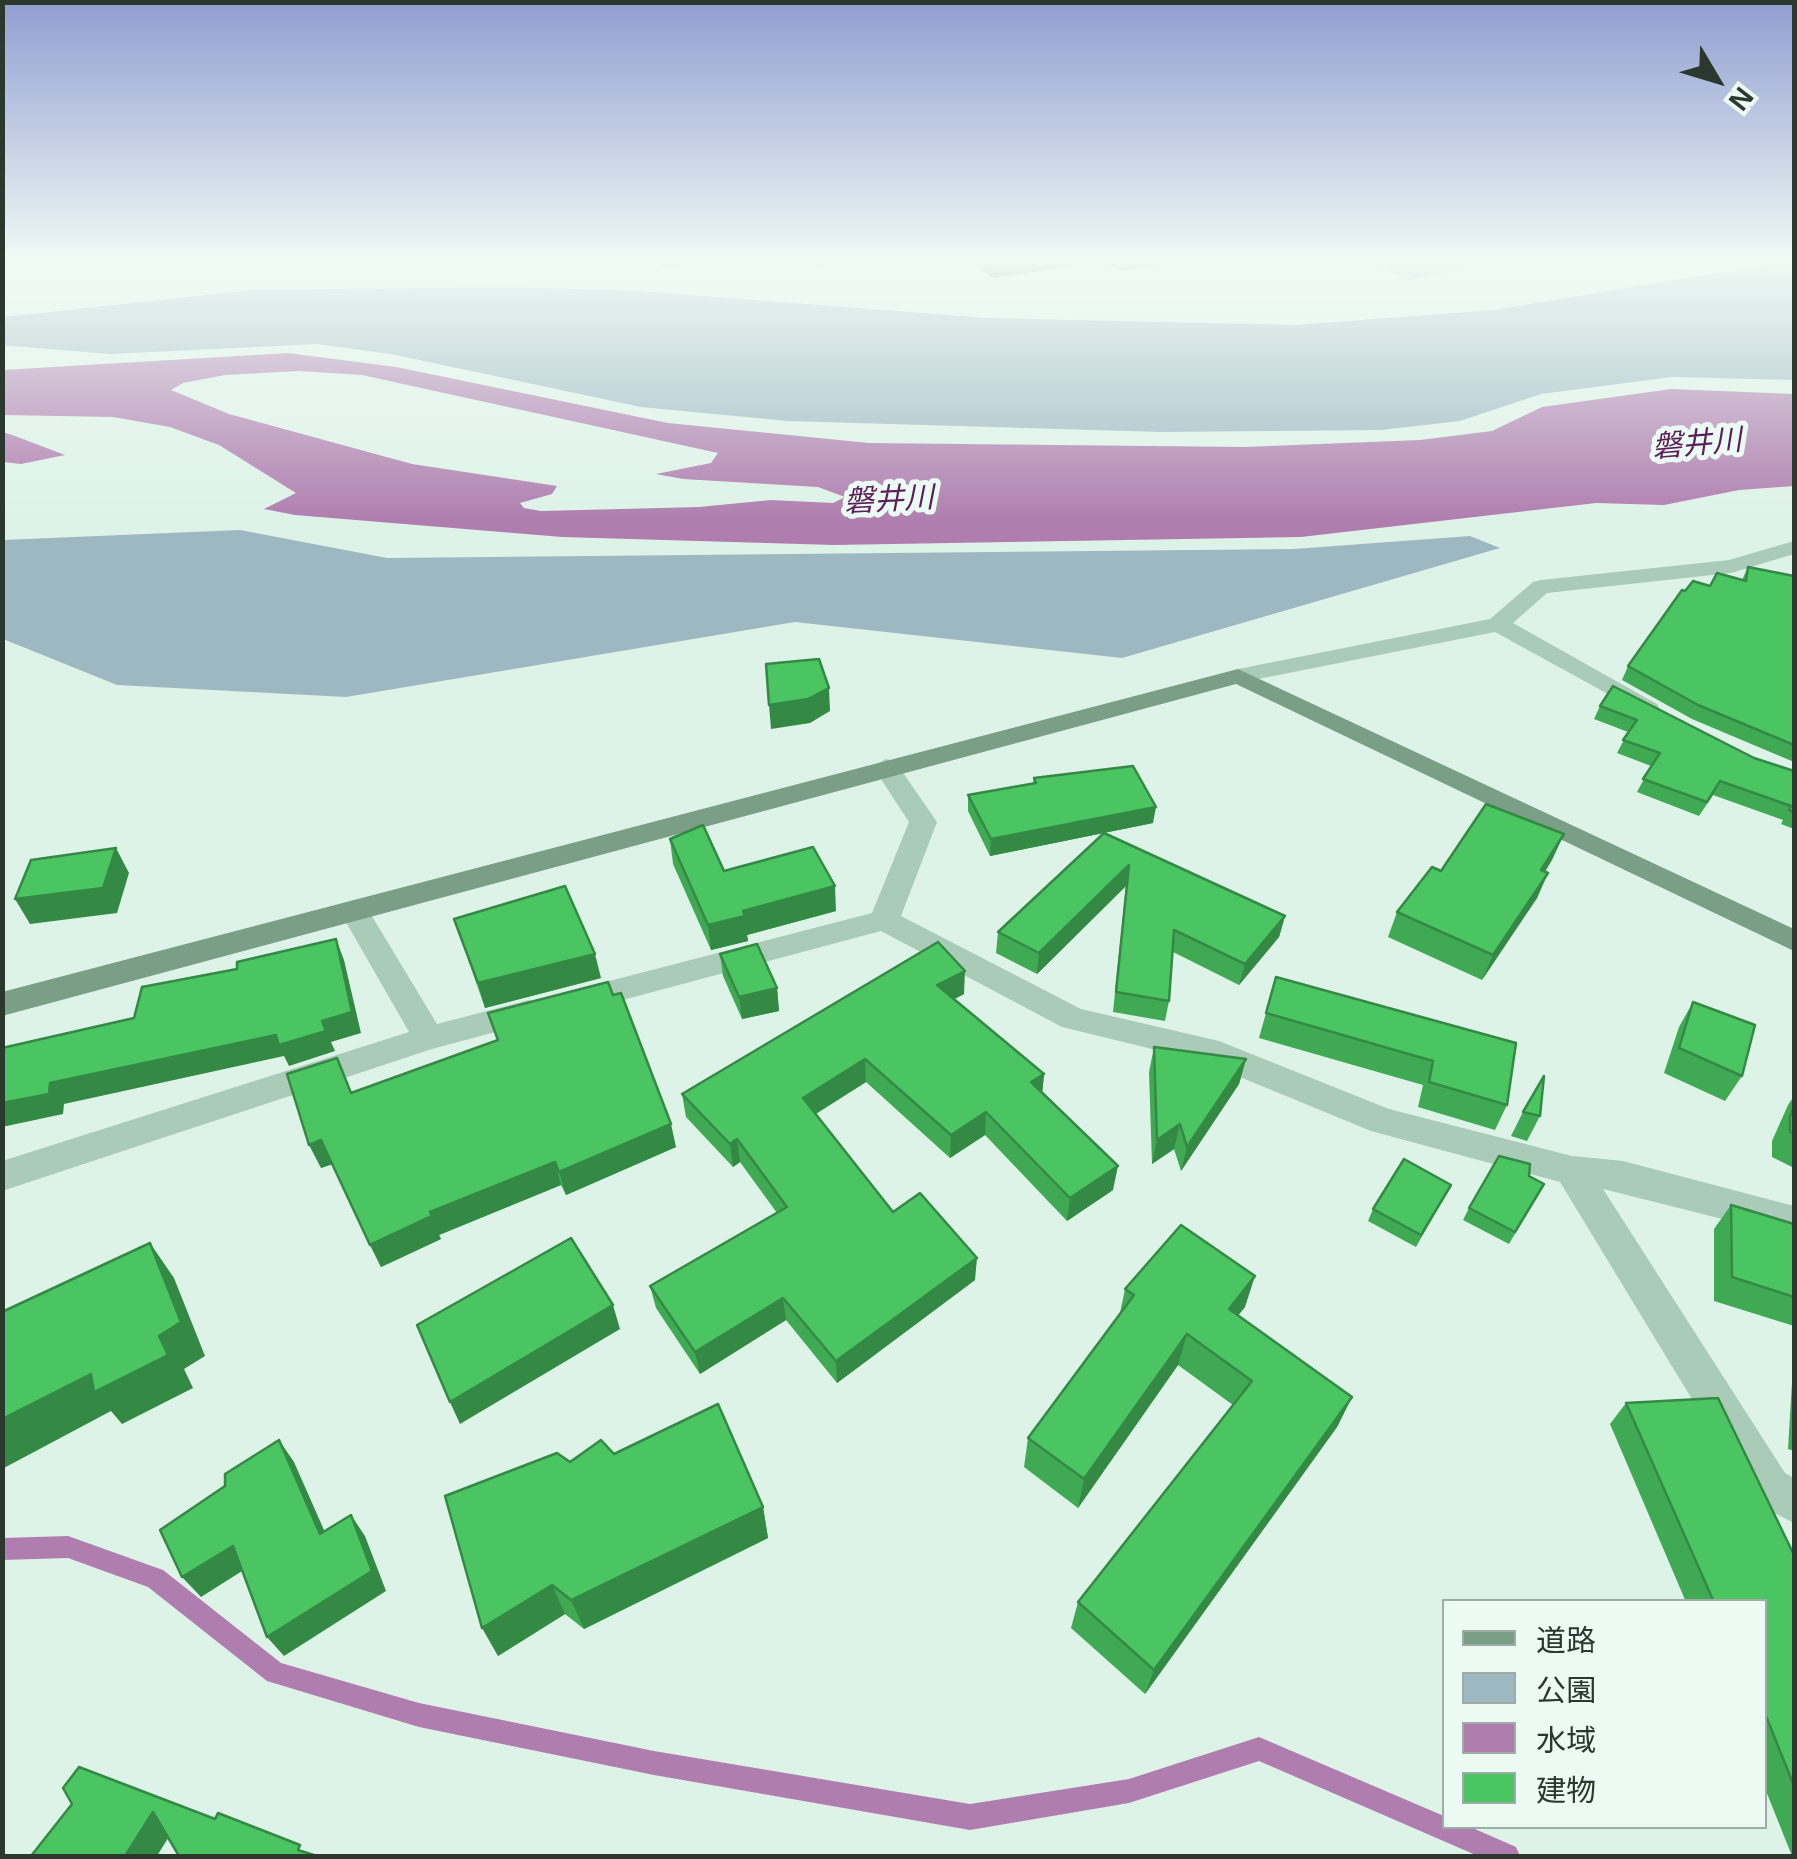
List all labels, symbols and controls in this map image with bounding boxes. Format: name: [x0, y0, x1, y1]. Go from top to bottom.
north arrow: [1667, 30, 1767, 130]
text: N: [1723, 81, 1759, 116]
water label: 磐井川: [1651, 423, 1743, 467]
water label: 磐井川: [843, 481, 935, 521]
legend: [1442, 1599, 1767, 1829]
text: 道路: [1536, 1624, 1596, 1657]
text: 公園: [1536, 1674, 1596, 1707]
text: 水域: [1536, 1724, 1596, 1757]
text: 建物: [1536, 1774, 1596, 1807]

